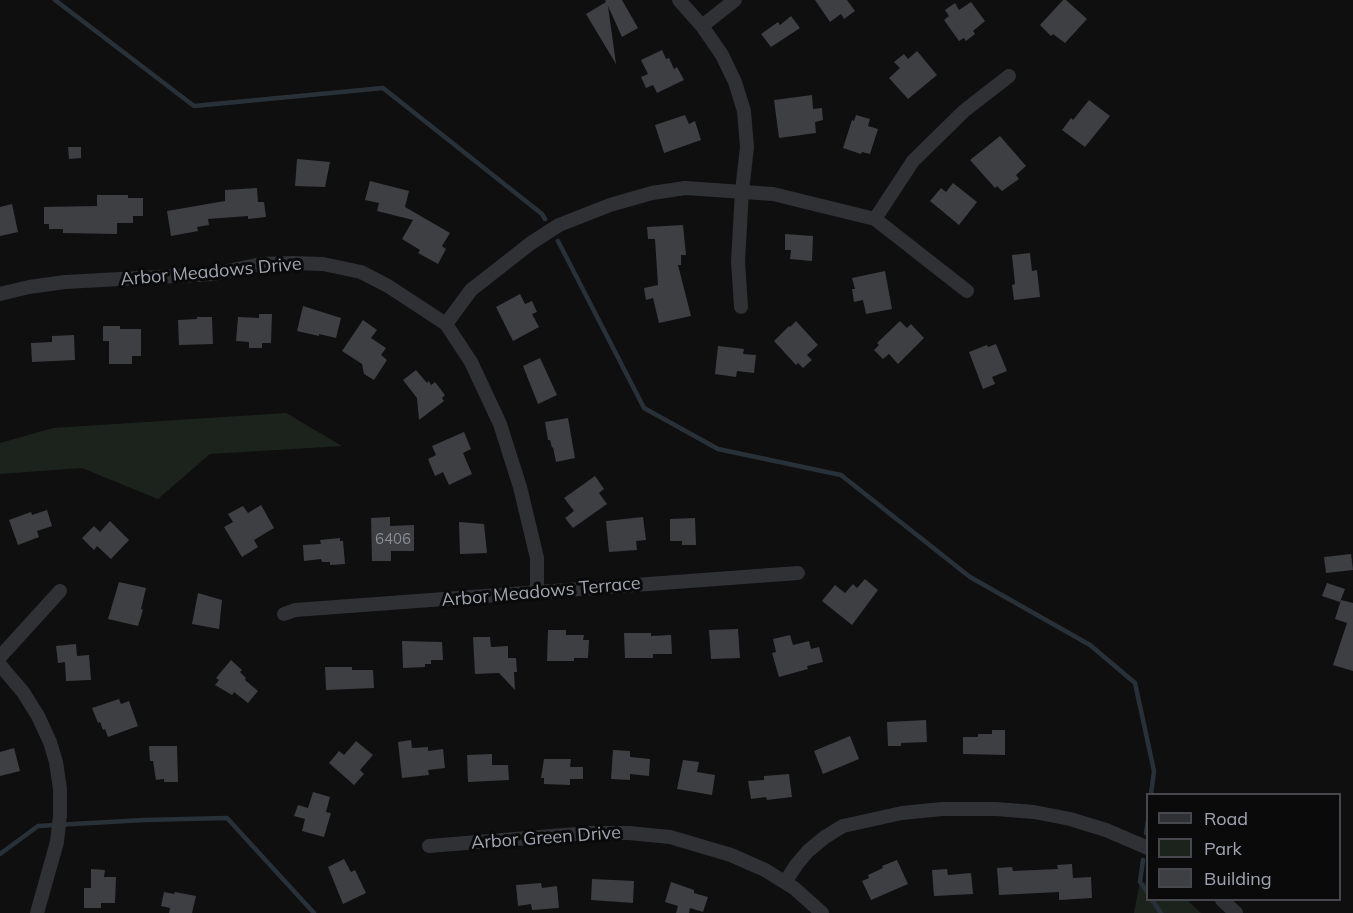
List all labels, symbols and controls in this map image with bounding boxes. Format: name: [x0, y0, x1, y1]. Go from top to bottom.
street label: Arbor Meadows Drive: [120, 253, 302, 291]
house number: 6406: [375, 530, 411, 548]
street label: Arbor Meadows Terrace: [441, 573, 641, 611]
legend: [1146, 793, 1341, 901]
text: Road: [1204, 807, 1248, 830]
street label: Arbor Green Drive: [470, 822, 622, 854]
text: Park: [1204, 837, 1242, 860]
text: Building: [1204, 867, 1272, 890]

